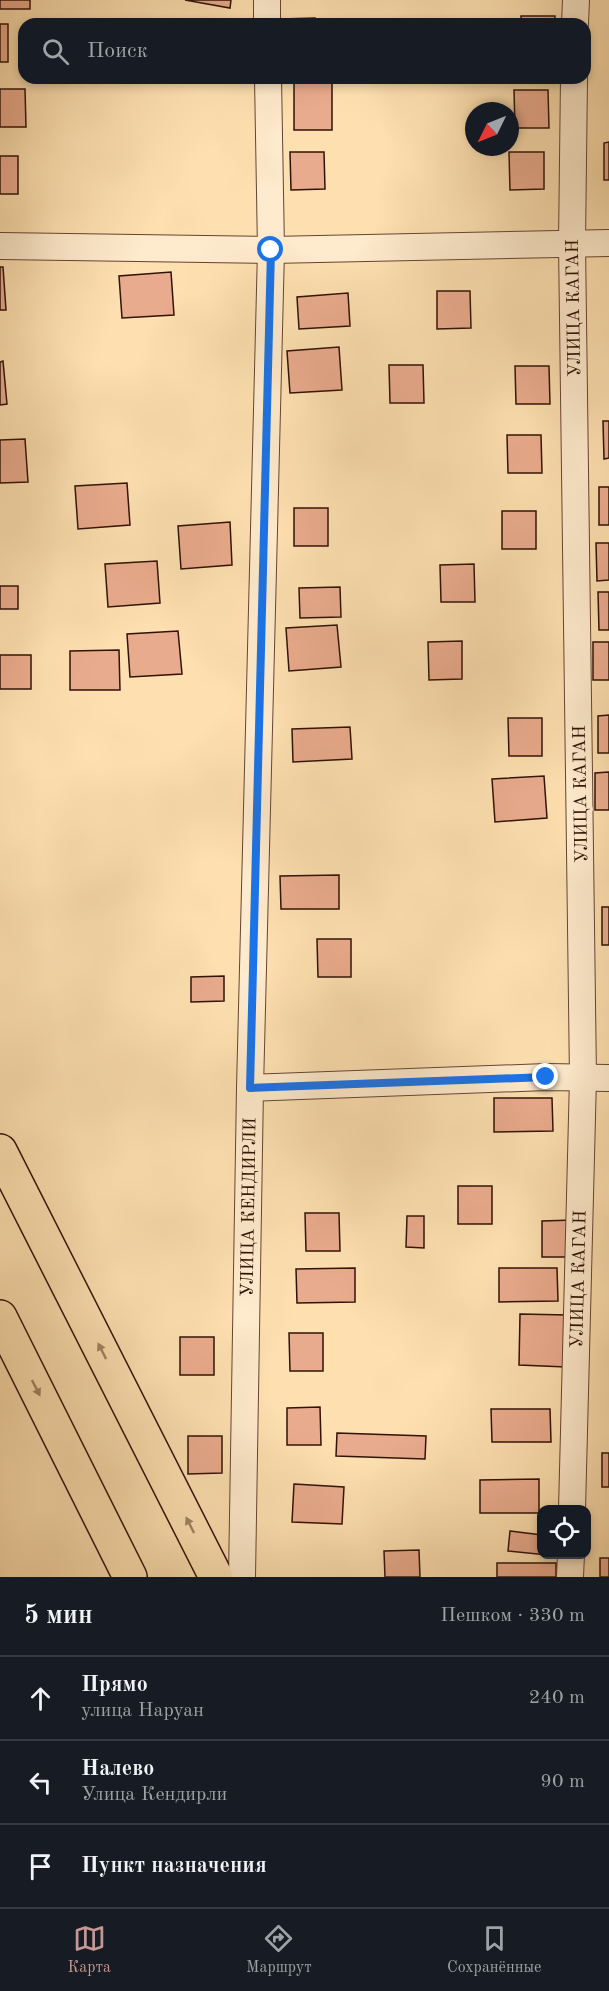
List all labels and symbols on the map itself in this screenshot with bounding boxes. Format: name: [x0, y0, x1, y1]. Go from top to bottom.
north arrow: [465, 102, 519, 156]
route start: [257, 236, 283, 262]
street label: УЛИЦА КАГАН: [564, 239, 584, 377]
street label: УЛИЦА КАГАН: [571, 725, 591, 863]
route end: [532, 1063, 558, 1089]
street label: УЛИЦА КЕНДИРЛИ: [239, 1117, 260, 1297]
street label: УЛИЦА КАГАН: [568, 1210, 590, 1348]
one-way arrow: [97, 1342, 107, 1360]
one-way arrow: [31, 1380, 40, 1397]
one-way arrow: [185, 1516, 195, 1533]

